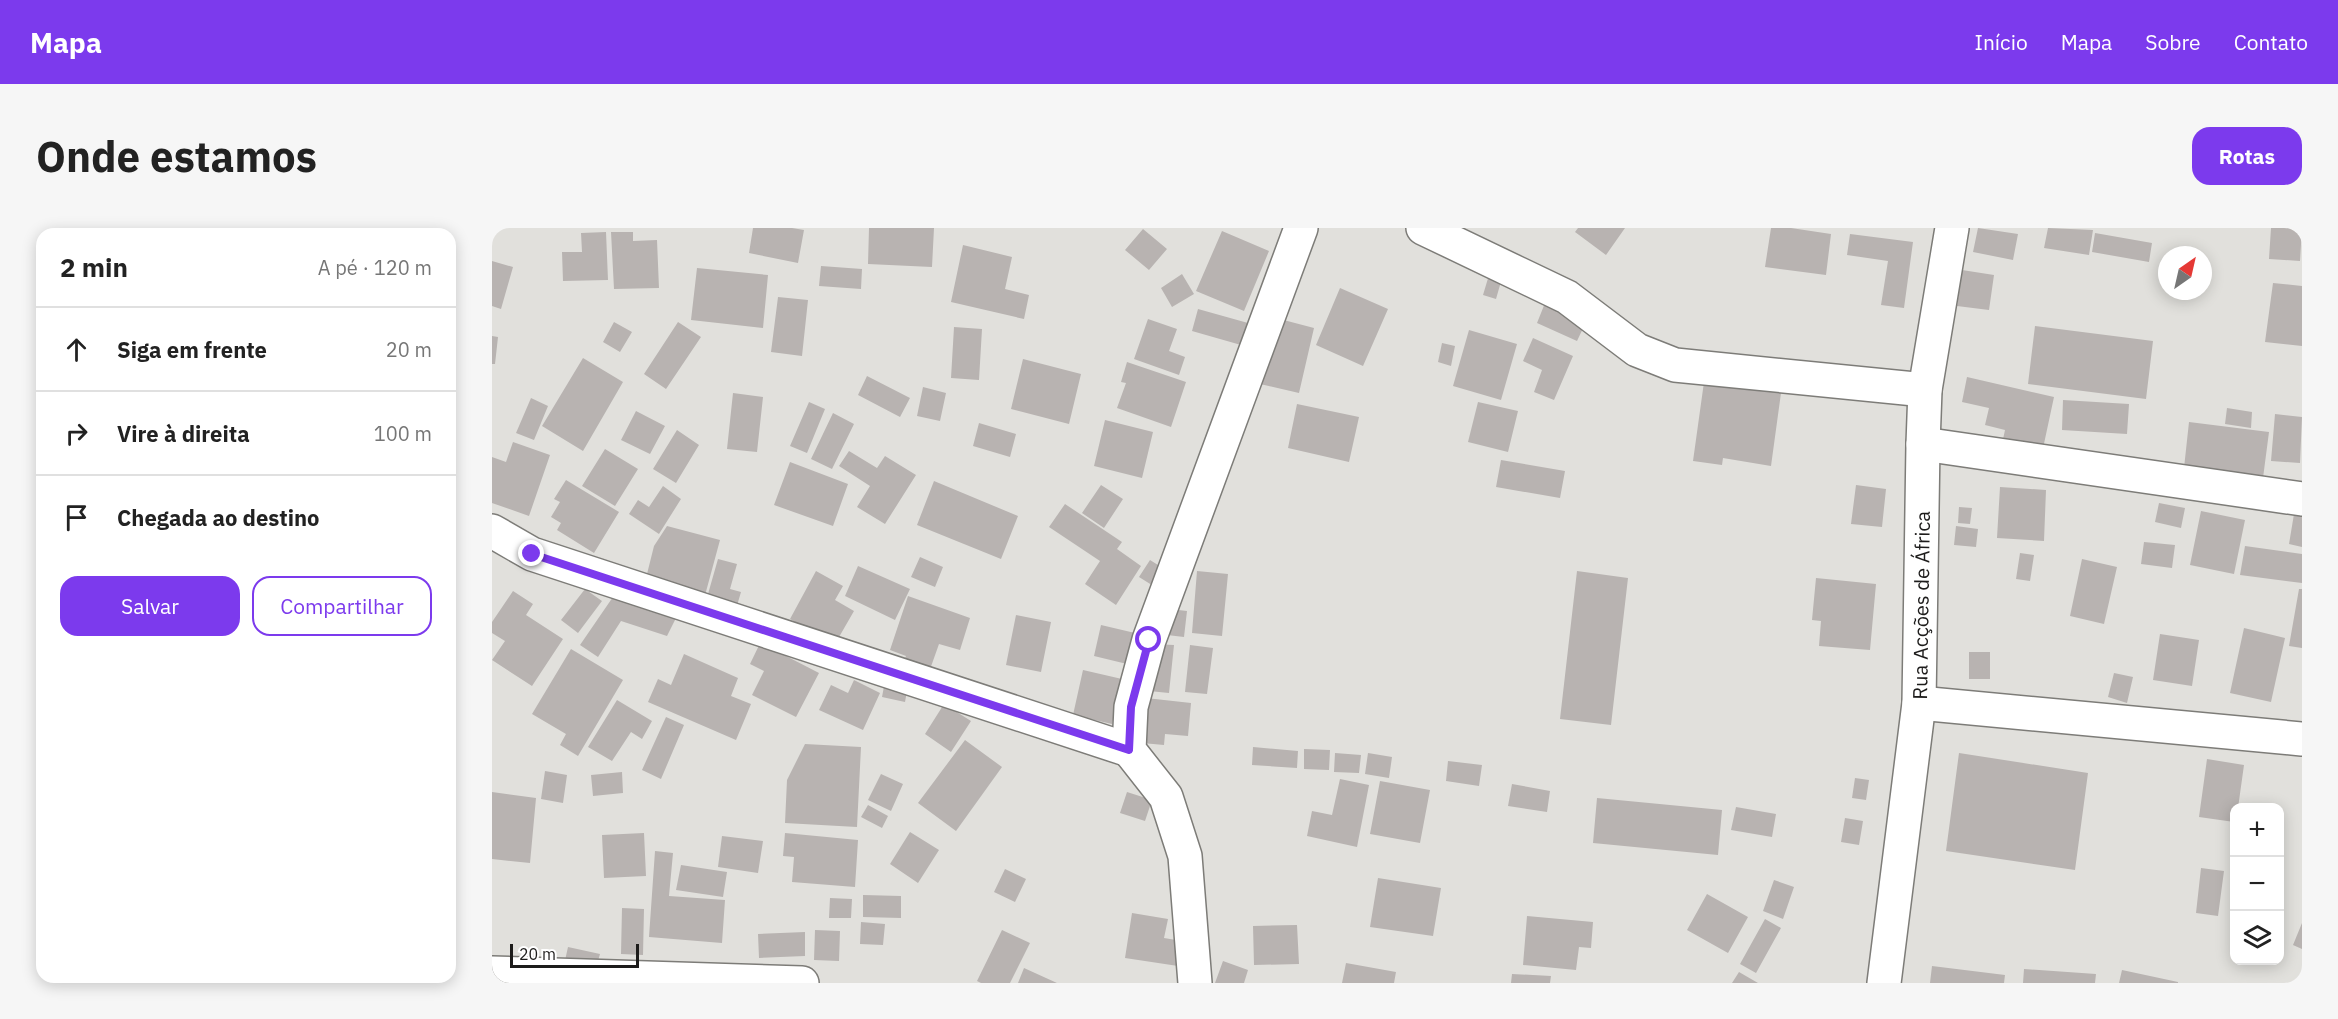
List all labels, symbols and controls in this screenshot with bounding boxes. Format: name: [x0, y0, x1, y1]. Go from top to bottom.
text: Mapa: [30, 24, 102, 61]
text: Início: [1975, 28, 2028, 56]
text: Mapa: [2061, 28, 2112, 56]
text: Sobre: [2145, 28, 2201, 56]
text: Contato: [2234, 28, 2308, 56]
button: Rotas: [2192, 127, 2302, 185]
text: Onde estamos: [36, 129, 317, 184]
north arrow: [2158, 246, 2212, 300]
text: 2 min: [60, 250, 128, 284]
text: A pé · 120 m: [318, 254, 432, 281]
icon: ahead: [60, 333, 93, 366]
text: Siga em frente: [117, 335, 267, 364]
text: 20 m: [386, 336, 432, 363]
icon: right: [60, 417, 93, 450]
text: Vire à direita: [117, 419, 250, 448]
text: 100 m: [374, 420, 432, 447]
icon: arrive: [60, 501, 93, 534]
text: Chegada ao destino: [117, 503, 320, 532]
street label: Rua Acções de África: [1906, 510, 1935, 700]
route end: [518, 540, 544, 566]
button: Salvar: [60, 576, 240, 636]
button: Compartilhar: [252, 576, 432, 636]
route start: [1135, 626, 1161, 652]
map controls: [2230, 803, 2284, 965]
button: +: [2230, 803, 2284, 857]
button: −: [2230, 857, 2284, 911]
button: layers: [2230, 911, 2284, 965]
scale bar: [510, 941, 639, 968]
text: 20 m: [519, 944, 556, 964]

